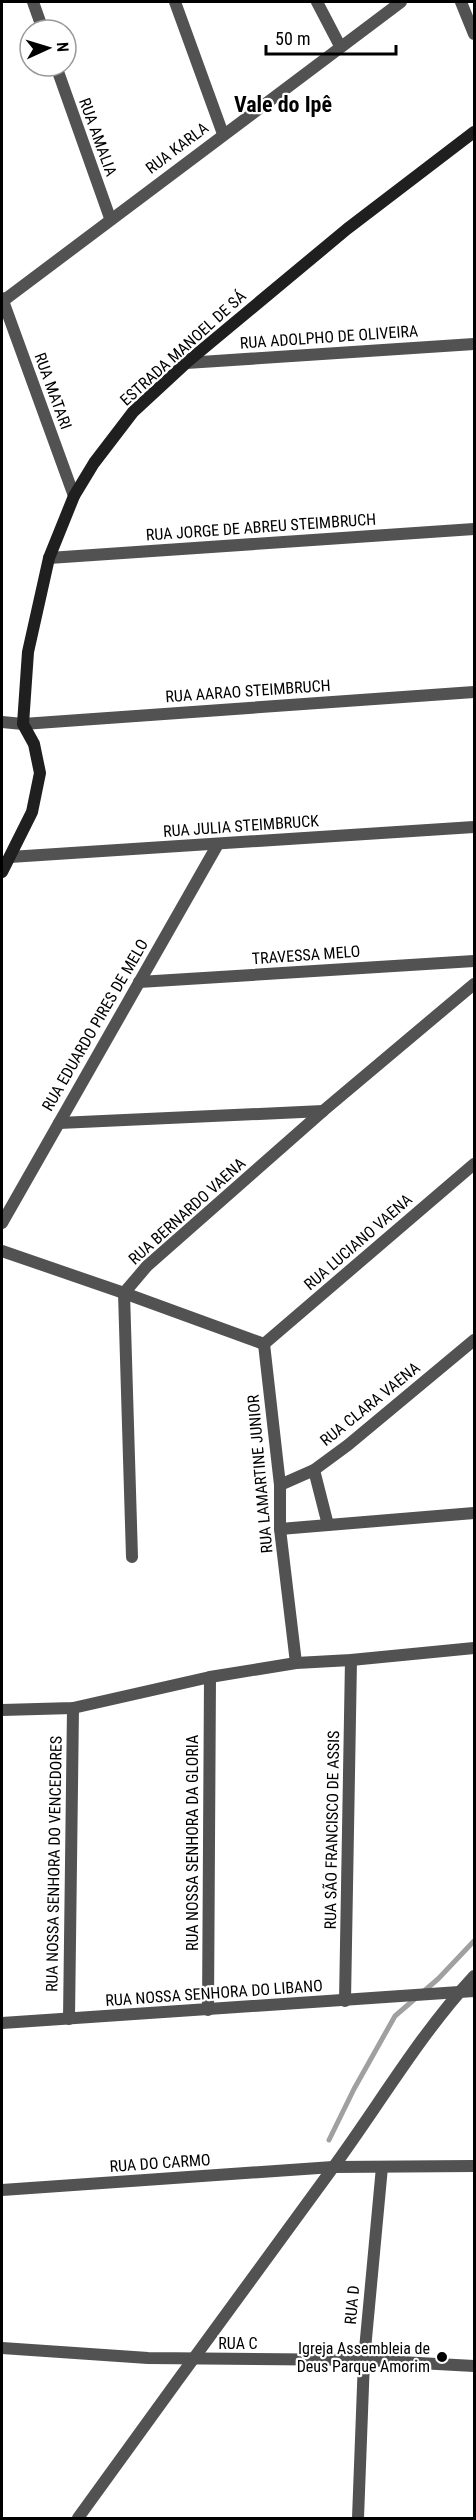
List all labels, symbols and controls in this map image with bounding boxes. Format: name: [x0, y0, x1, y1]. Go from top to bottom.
north arrow: [18, 18, 78, 78]
scale bar: [266, 18, 396, 56]
text: 50 m: [275, 28, 310, 49]
text: N: [53, 41, 72, 53]
district label: Vale do Ipê: [234, 92, 332, 117]
street label: RUA AMALIA: [75, 95, 121, 179]
street label: RUA KARLA: [142, 118, 212, 178]
street label: ESTRADA MANOEL DE SÁ: [116, 287, 250, 409]
street label: RUA ADOLPHO DE OLIVEIRA: [239, 321, 419, 353]
street label: RUA MATARI: [30, 350, 76, 432]
street label: RUA JORGE DE ABREU STEIMBRUCH: [145, 509, 377, 545]
street label: RUA AARAO STEIMBRUCH: [165, 676, 331, 706]
street label: RUA JULIA STEIMBRUCK: [162, 811, 320, 841]
street label: RUA EDUARDO PIRES DE MELO: [38, 936, 152, 1114]
street label: TRAVESSA MELO: [251, 942, 361, 968]
street label: RUA BERNARDO VAENA: [125, 1154, 249, 1268]
street label: RUA LUCIANO VAENA: [300, 1190, 416, 1294]
street label: RUA CLARA VAENA: [316, 1358, 424, 1450]
street label: RUA LAMARTINE JUNIOR: [244, 1393, 276, 1554]
street label: RUA SÃO FRANCISCO DE ASSIS: [320, 1730, 343, 1930]
street label: RUA NOSSA SENHORA DA GLORIA: [183, 1735, 202, 1951]
street label: RUA NOSSA SENHORA DO VENCEDORES: [42, 1736, 66, 1992]
street label: RUA NOSSA SENHORA DO LIBANO: [105, 1976, 323, 2010]
street label: RUA DO CARMO: [109, 2150, 211, 2176]
street label: RUA D: [341, 2285, 363, 2325]
street label: RUA C: [218, 2334, 258, 2353]
place label: Igreja Assembleia de Deus Parque Amorim: [297, 2339, 430, 2376]
marker: Igreja Assembleia de Deus Parque Amorim: [435, 2350, 449, 2364]

